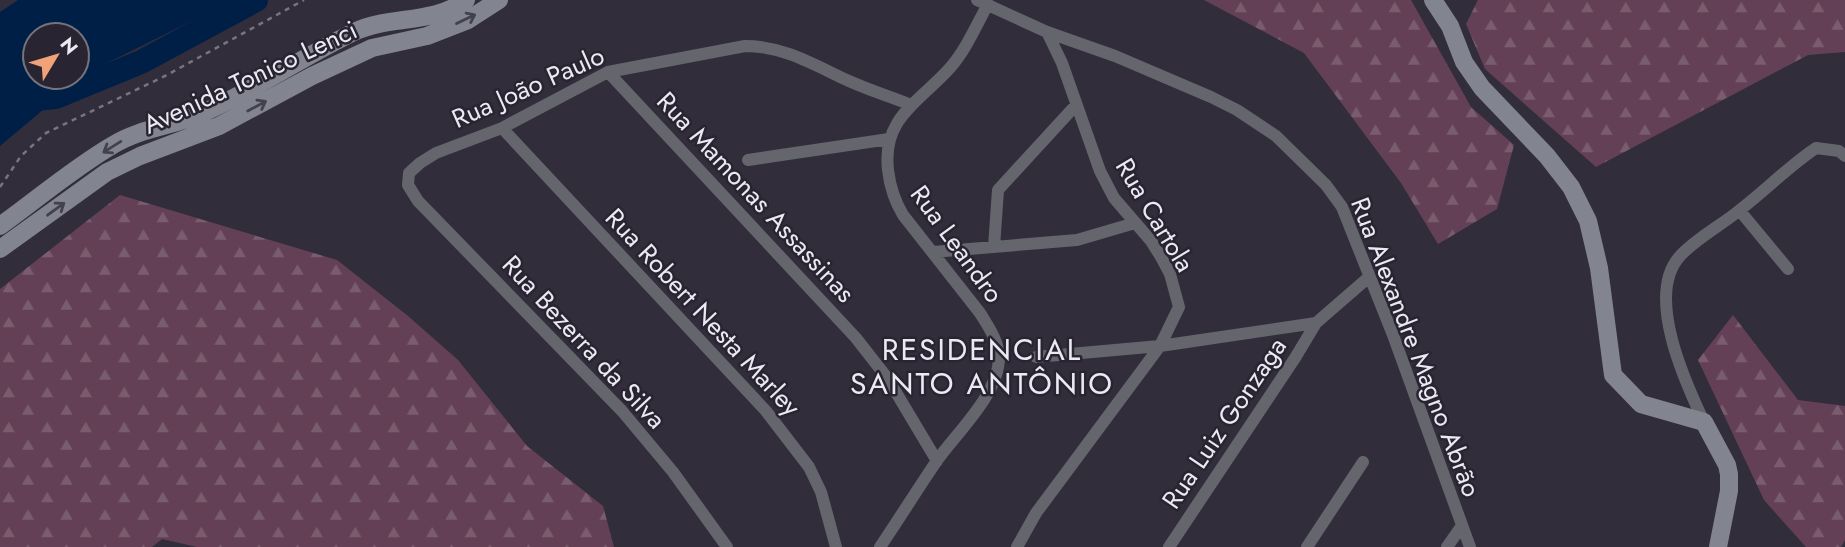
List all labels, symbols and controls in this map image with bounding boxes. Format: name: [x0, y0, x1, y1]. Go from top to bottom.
street label: Avenida Tonico Lenci: [137, 11, 363, 143]
one-way arrow: [455, 12, 476, 26]
north arrow: [21, 21, 91, 91]
text: N: [54, 32, 84, 60]
street label: Rua João Paulo: [446, 36, 610, 138]
street label: Rua Mamonas Assassinas: [648, 83, 864, 311]
one-way arrow: [246, 98, 267, 112]
one-way arrow: [102, 140, 122, 154]
street label: Rua Cartola: [1106, 151, 1204, 279]
street label: Rua Leandro: [901, 177, 1013, 311]
street label: Rua Alexandre Magno Abrão: [1341, 192, 1491, 502]
street label: Rua Robert Nesta Marley: [596, 200, 810, 425]
one-way arrow: [46, 202, 65, 216]
street label: Rua Bezerra da Silva: [493, 247, 675, 437]
district label: RESIDENCIAL SANTO ANTÔNIO: [850, 328, 1114, 405]
street label: Rua Luiz Gonzaga: [1152, 330, 1296, 516]

